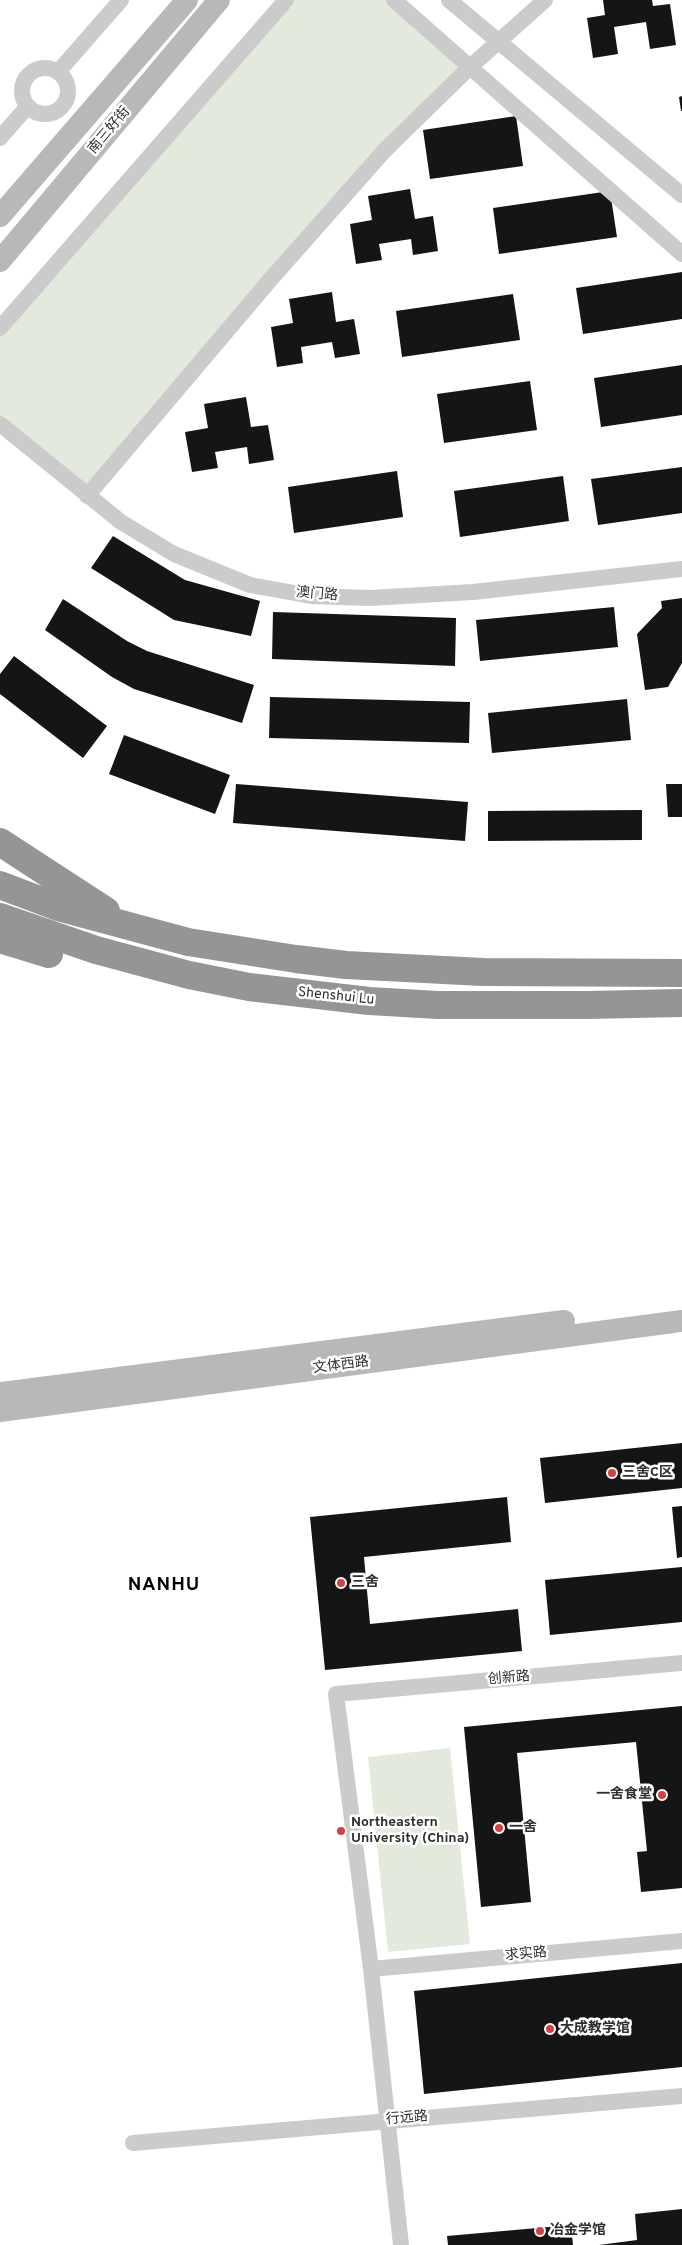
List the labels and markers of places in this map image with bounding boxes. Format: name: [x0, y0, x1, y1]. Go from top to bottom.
place label: 三舍C区: [622, 1465, 673, 1481]
marker: 三舍C区: [606, 1467, 618, 1479]
place label: 三舍: [351, 1575, 379, 1591]
marker: 三舍: [335, 1577, 347, 1589]
place label: 一舍食堂: [596, 1787, 652, 1803]
marker: 一舍食堂: [656, 1789, 668, 1801]
place label: Northeastern University (China): [351, 1815, 469, 1848]
place label: 一舍: [509, 1820, 537, 1836]
marker: 一舍: [493, 1822, 505, 1834]
marker: Northeastern University (China): [335, 1825, 347, 1837]
place label: 大成教学馆: [560, 2021, 630, 2037]
marker: 大成教学馆: [544, 2023, 556, 2035]
place label: 冶金学馆: [550, 2223, 606, 2239]
marker: 冶金学馆: [534, 2225, 546, 2237]

